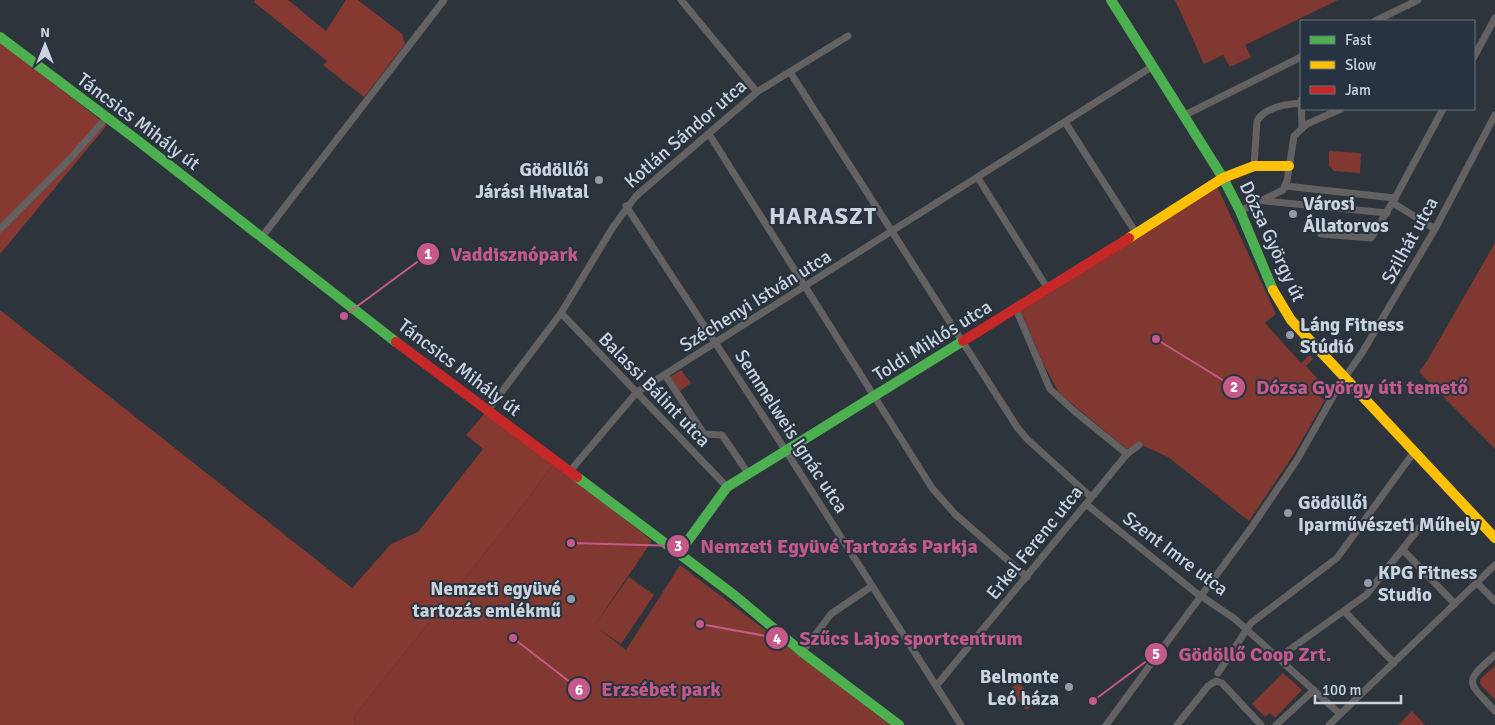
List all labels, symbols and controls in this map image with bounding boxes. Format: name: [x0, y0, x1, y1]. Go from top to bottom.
north arrow: [20, 20, 70, 70]
legend: [1300, 20, 1475, 110]
text: N: [40, 24, 50, 41]
text: Fast: [1345, 31, 1372, 49]
text: Slow: [1345, 56, 1376, 74]
street label: Táncsics Mihály út: [72, 68, 205, 176]
street label: Kotlán Sándor utca: [620, 74, 752, 193]
text: Jam: [1345, 81, 1371, 99]
place label: Gödöllői Járási Hivatal: [475, 158, 589, 204]
marker: Gödöllői Járási Hivatal: [593, 174, 605, 186]
street label: Dózsa György út: [1234, 177, 1311, 306]
place label: Városi Állatorvos: [1303, 192, 1389, 238]
street label: Szilhát utca: [1376, 193, 1444, 288]
district label: HARASZT: [769, 201, 877, 231]
marker: Városi Állatorvos: [1287, 208, 1299, 220]
callout: Vaddisznópark: [415, 237, 588, 272]
text: Vaddisznópark: [450, 242, 578, 267]
street label: Széchenyi István utca: [675, 244, 836, 357]
text: 1: [424, 245, 432, 263]
street label: Toldi Miklós utca: [869, 295, 996, 387]
place label: Láng Fitness Stúdió: [1300, 313, 1404, 359]
street label: Táncsics Mihály út: [393, 314, 526, 422]
street label: Balassi Bálint utca: [593, 327, 715, 452]
marker: Láng Fitness Stúdió: [1284, 329, 1296, 341]
street label: Semmelweis Ignác utca: [729, 345, 853, 518]
callout: Dózsa György úti temető: [1221, 369, 1478, 404]
text: Dózsa György úti temető: [1256, 375, 1468, 400]
text: 2: [1230, 378, 1238, 396]
street label: Erkel Ferenc utca: [981, 481, 1088, 605]
place label: Gödöllői Iparművészeti Műhely: [1298, 491, 1481, 537]
street label: Szent Imre utca: [1118, 506, 1233, 601]
marker: Gödöllői Iparművészeti Műhely: [1282, 507, 1294, 519]
callout: Nemzeti Együvé Tartozás Parkja: [665, 528, 988, 563]
text: Nemzeti Együvé Tartozás Parkja: [700, 534, 978, 559]
text: 3: [674, 537, 682, 555]
place label: KPG Fitness Studio: [1378, 561, 1477, 607]
place label: Nemzeti együvé tartozás emlékmű: [412, 577, 561, 623]
marker: KPG Fitness Studio: [1362, 577, 1374, 589]
marker: Nemzeti együvé tartozás emlékmű: [565, 593, 577, 605]
callout: Szűcs Lajos sportcentrum: [764, 621, 1033, 656]
text: Szűcs Lajos sportcentrum: [799, 626, 1023, 651]
text: 4: [773, 630, 781, 648]
callout: Gödöllő Coop Zrt.: [1144, 637, 1342, 672]
text: Gödöllő Coop Zrt.: [1178, 642, 1332, 667]
text: 5: [1152, 645, 1160, 663]
place label: Belmonte Leó háza: [980, 665, 1059, 711]
callout: Erzsébet park: [567, 672, 731, 707]
scale bar: [1315, 672, 1401, 704]
text: Erzsébet park: [601, 677, 721, 702]
text: 6: [575, 681, 583, 699]
marker: Belmonte Leó háza: [1063, 681, 1075, 693]
text: 100 m: [1322, 681, 1362, 699]

